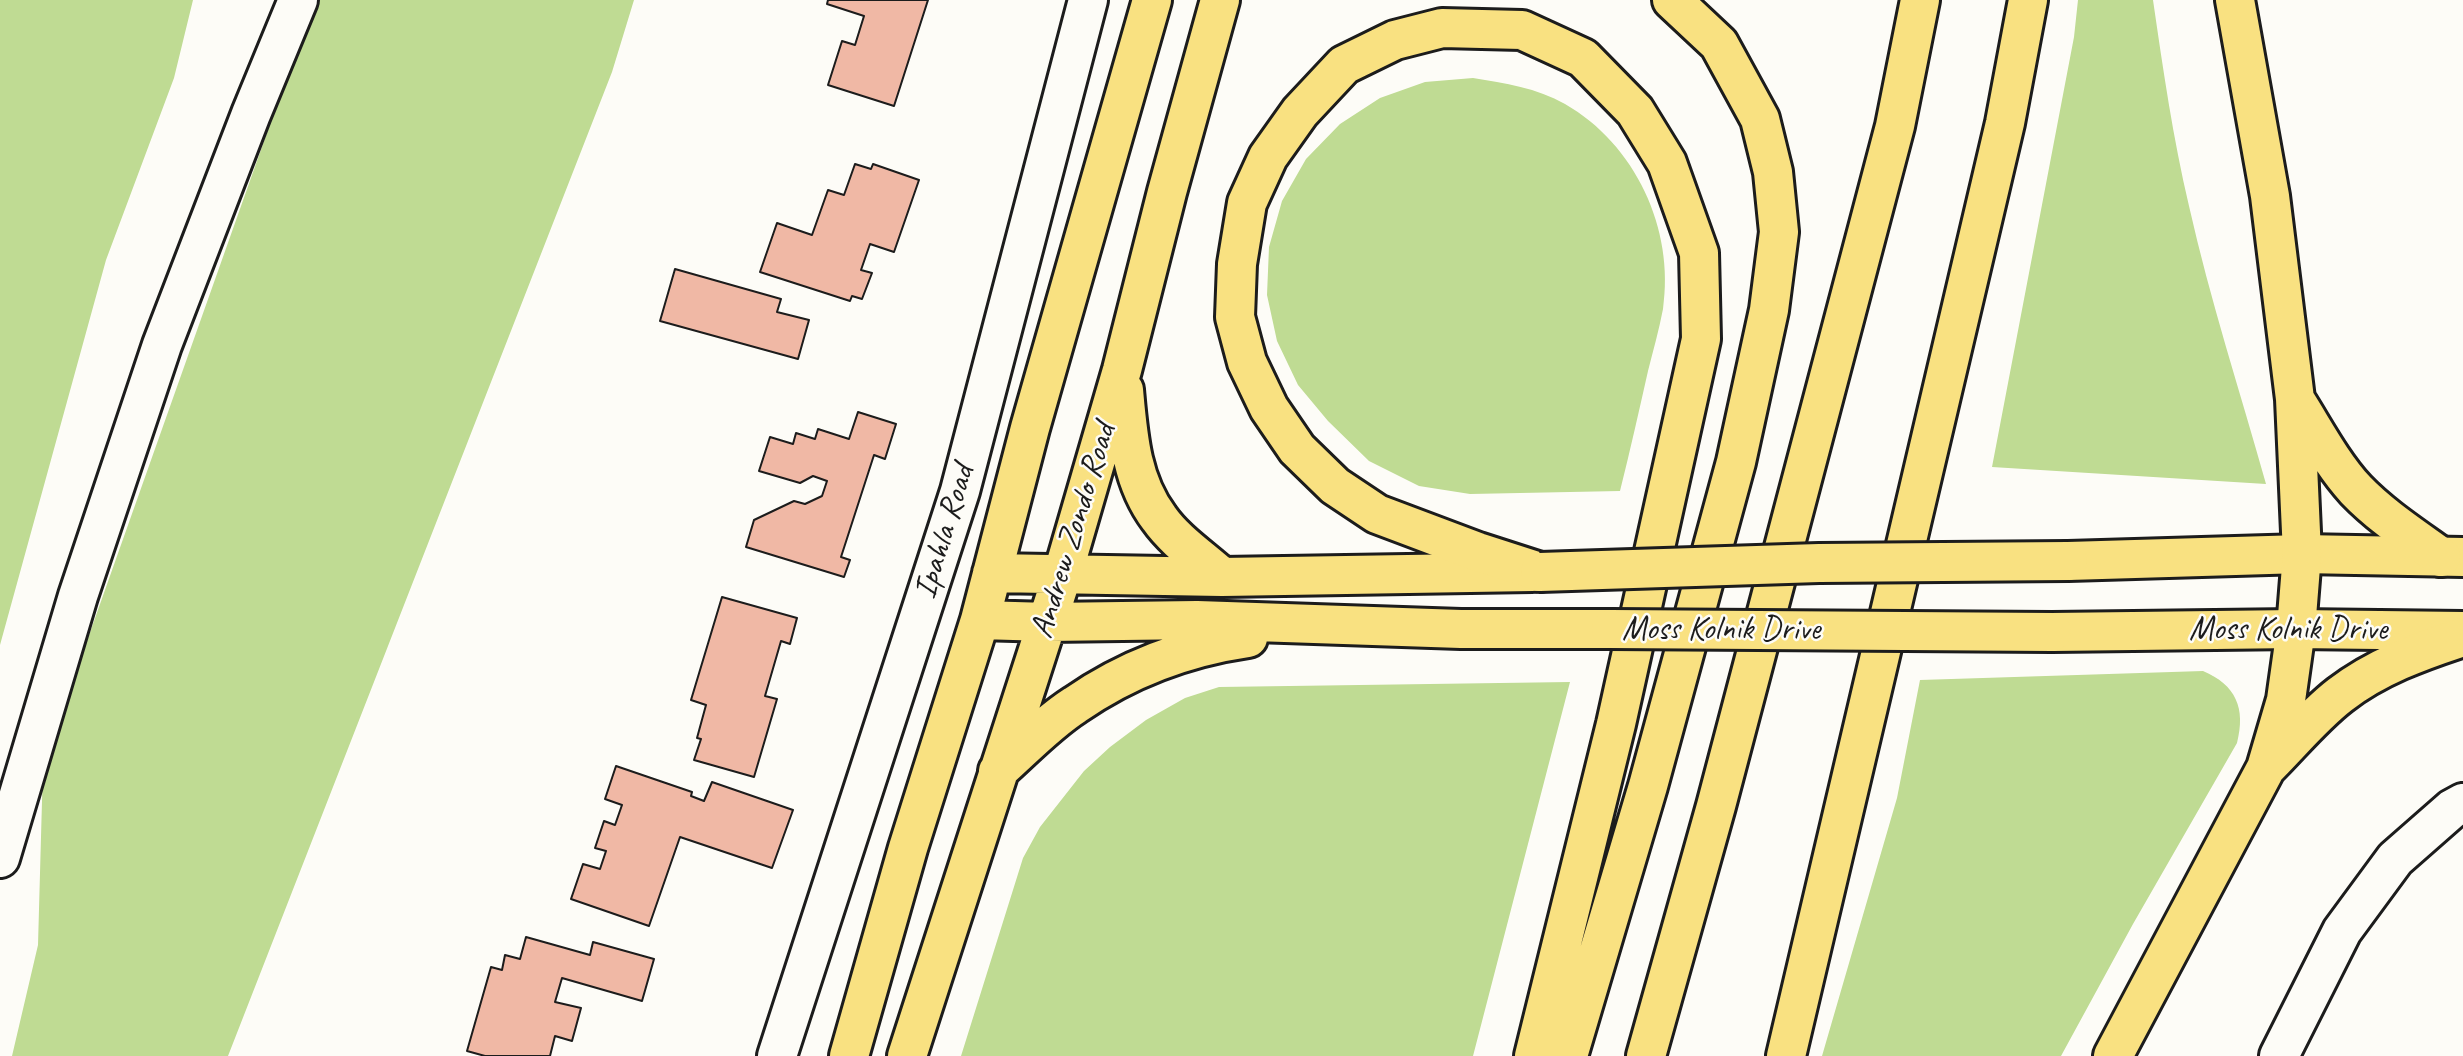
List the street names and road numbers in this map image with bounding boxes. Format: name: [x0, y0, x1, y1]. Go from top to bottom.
street label: Andrew Zondo Road: [1023, 419, 1125, 643]
street label: Ipahla Road: [906, 460, 984, 604]
street label: Moss Kolnik Drive: [1622, 610, 1820, 650]
street label: Moss Kolnik Drive: [2189, 610, 2387, 650]

